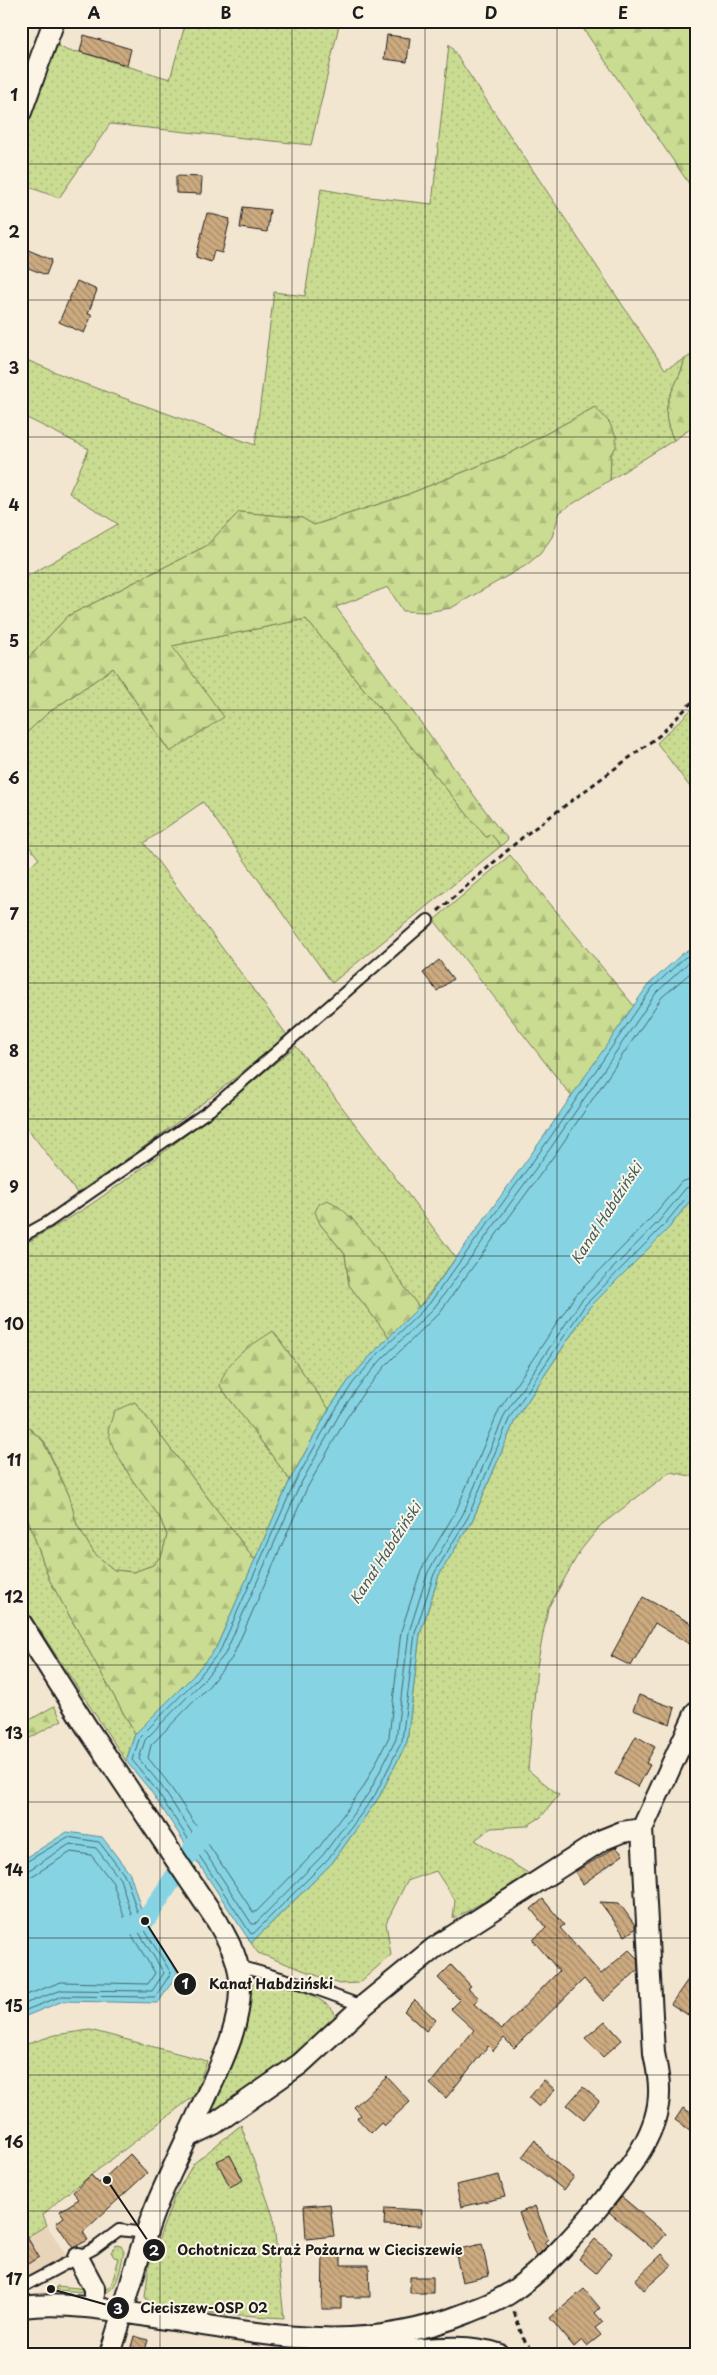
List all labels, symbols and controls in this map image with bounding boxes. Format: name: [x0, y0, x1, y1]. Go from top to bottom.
text: A: [88, 0, 101, 24]
text: B: [221, 0, 232, 24]
text: C: [352, 0, 364, 24]
text: D: [485, 0, 497, 24]
text: E: [618, 0, 628, 24]
text: 1: [10, 82, 18, 106]
text: 2: [8, 219, 20, 243]
text: 3: [9, 355, 19, 379]
text: 4: [9, 492, 20, 516]
text: 5: [9, 628, 19, 652]
text: 6: [8, 765, 20, 789]
text: 7: [9, 901, 19, 925]
text: 8: [9, 1038, 19, 1062]
water label: Kanał Habdziński: [565, 1156, 648, 1268]
text: 9: [9, 1174, 19, 1198]
text: 10: [4, 1311, 24, 1335]
text: 11: [7, 1447, 21, 1471]
water label: Kanał Habdziński: [344, 1496, 427, 1608]
text: 12: [5, 1584, 23, 1608]
text: 13: [5, 1720, 23, 1744]
text: 14: [5, 1857, 23, 1881]
callout: Kanał Habdziński: [173, 1969, 343, 1998]
text: 1: [181, 1971, 189, 1994]
text: Kanał Habdziński: [209, 1973, 333, 1994]
text: 15: [5, 1993, 23, 2017]
text: 16: [5, 2129, 23, 2153]
callout: Ochotnicza Straż Pożarna w Cieciszewie: [141, 2236, 474, 2265]
text: 2: [149, 2238, 160, 2261]
text: Ochotnicza Straż Pożarna w Cieciszewie: [177, 2239, 463, 2260]
text: 17: [6, 2266, 23, 2290]
callout: Cieciszew-OSP 02: [106, 2294, 278, 2323]
text: 3: [113, 2296, 123, 2319]
text: Cieciszew-OSP 02: [140, 2297, 268, 2318]

